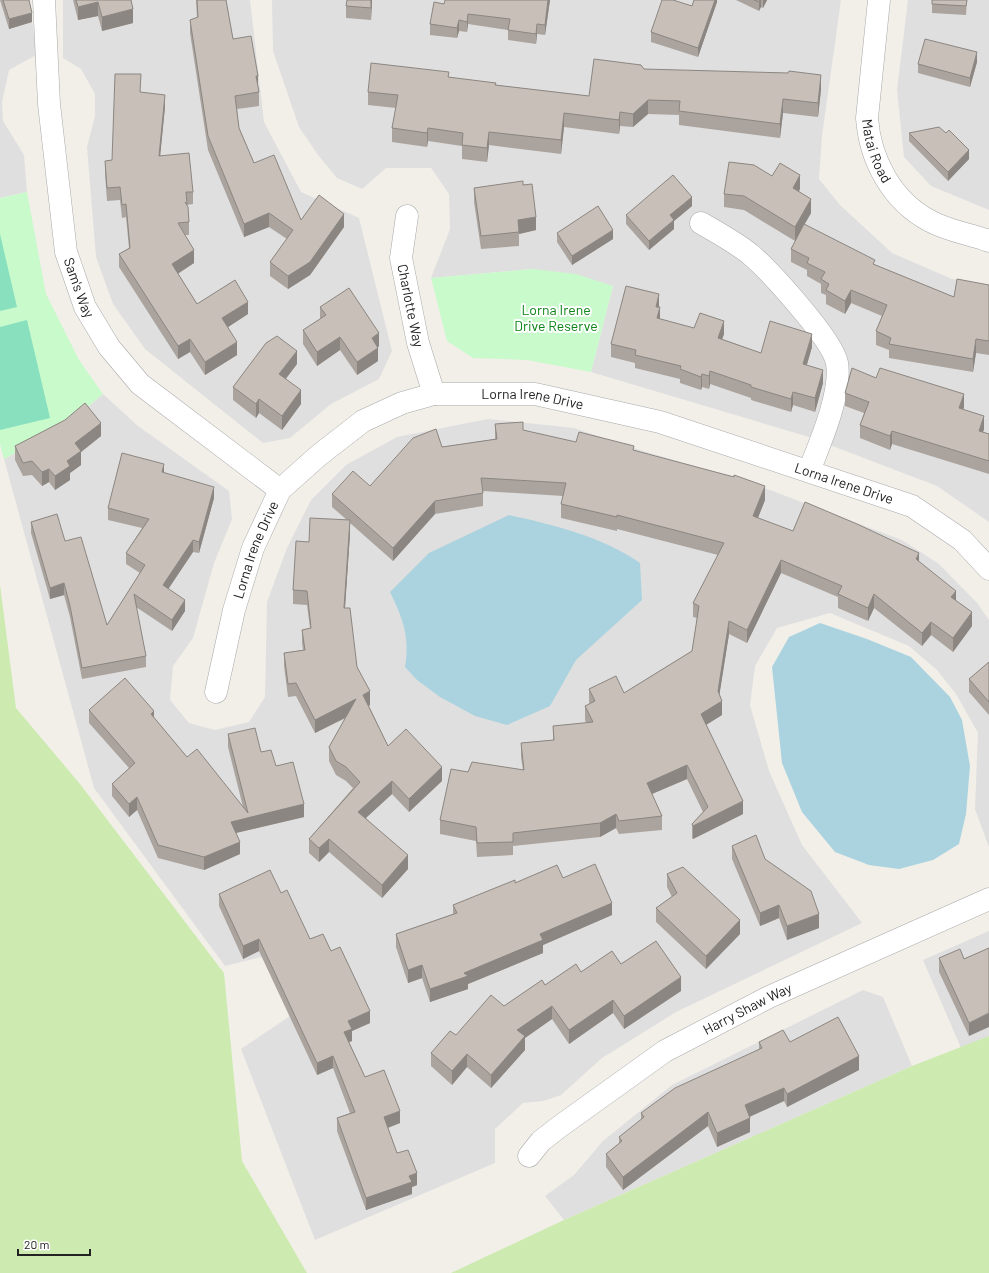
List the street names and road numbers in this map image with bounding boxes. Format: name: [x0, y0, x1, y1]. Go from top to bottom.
street label: Matai Road: [859, 118, 896, 186]
street label: Sam's Way: [61, 255, 99, 321]
street label: Charlotte Way: [394, 262, 428, 350]
street label: Lorna Irene Drive: [481, 385, 585, 413]
street label: Lorna Irene Drive: [792, 458, 896, 507]
street label: Lorna Irene Drive: [229, 498, 282, 601]
street label: Harry Shaw Way: [700, 979, 795, 1038]

